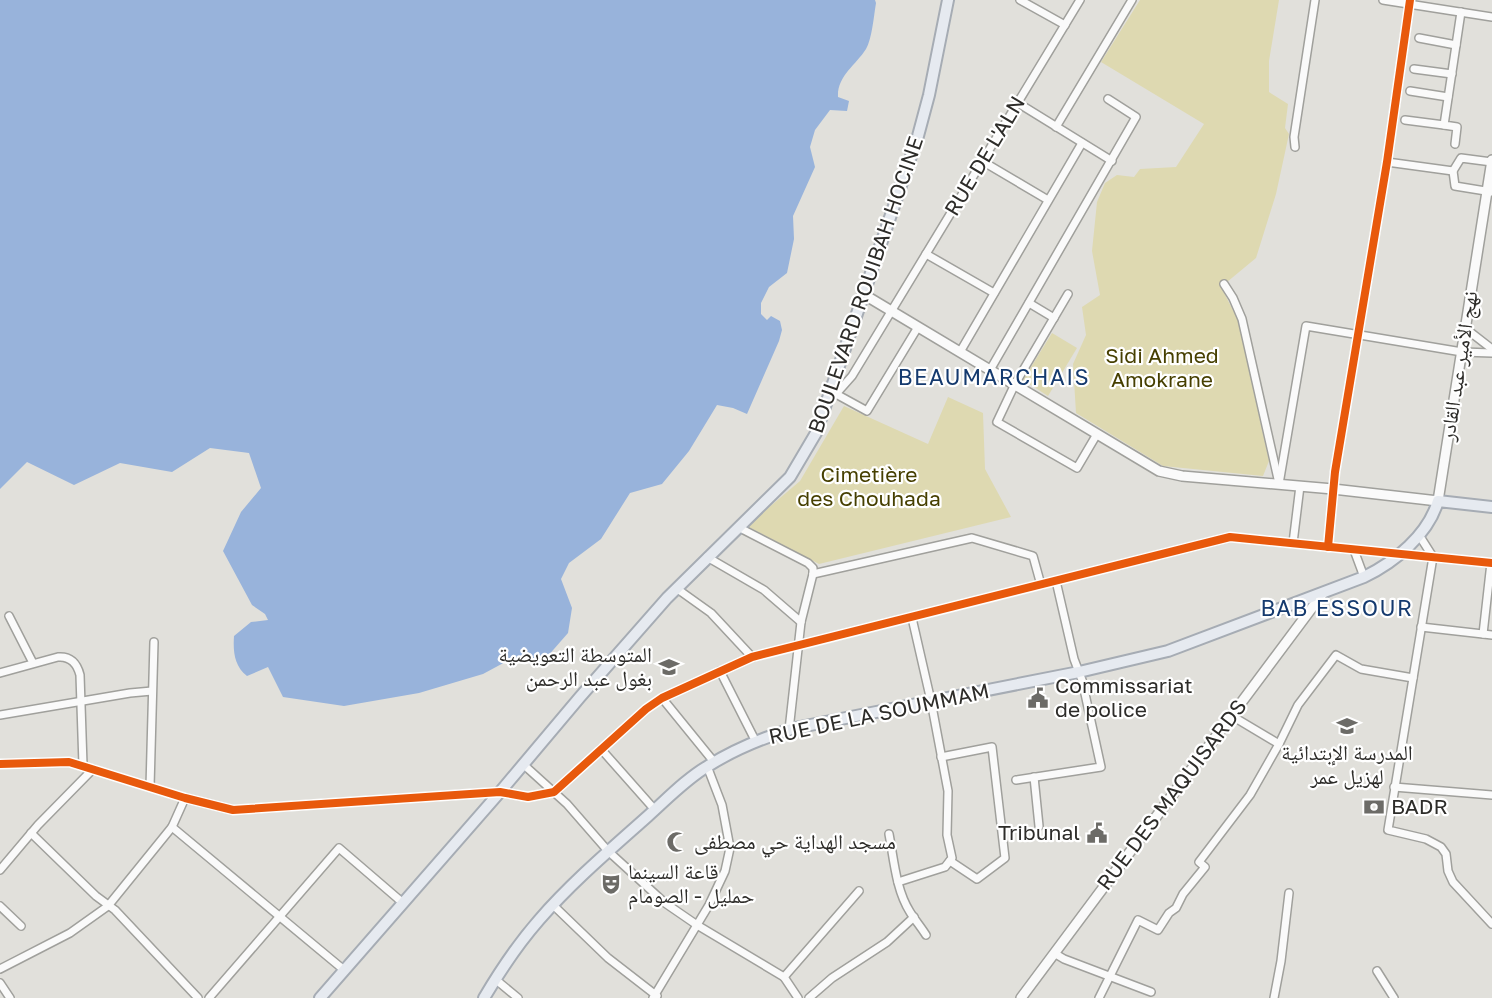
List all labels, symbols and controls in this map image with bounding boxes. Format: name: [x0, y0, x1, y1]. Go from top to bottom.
street label: RUE DE L'ALN: [938, 91, 1030, 220]
street label: BOULEVARD ROUIBAH HOCINE: [802, 133, 928, 436]
street label: نهج الأمير عبد القادر: [1433, 289, 1484, 444]
park label: Sidi Ahmed Amokrane: [1105, 342, 1219, 392]
district label: BEAUMARCHAIS: [898, 363, 1090, 390]
park label: Cimetière des Chouhada: [797, 461, 941, 511]
district label: BAB ESSOUR: [1260, 594, 1414, 621]
place label: المتوسطة التعويضية بغول عبد الرحمن: [499, 641, 652, 692]
school or university icon: المتوسطة التعويضية بغول عبد الرحمن: [657, 655, 681, 679]
place label: Commissariat de police: [1055, 672, 1193, 722]
street label: RUE DE LA SOUMMAM: [766, 677, 991, 749]
public building icon: Commissariat de police: [1026, 686, 1050, 710]
street label: RUE DES MAQUISARDS: [1091, 694, 1252, 895]
school or university icon: المدرسة الإبتدائية لهزيل عمر: [1335, 714, 1359, 738]
place label: المدرسة الإبتدائية لهزيل عمر: [1281, 739, 1413, 790]
place label: BADR: [1391, 793, 1448, 819]
bank icon: BADR: [1362, 795, 1386, 819]
place label: Tribunal: [998, 819, 1080, 845]
public building icon: Tribunal: [1085, 821, 1109, 845]
place label: مسجد الهداية حي مصطفى: [694, 828, 896, 858]
mosque icon: مسجد الهداية حي مصطفى: [665, 830, 689, 854]
place label: قاعة السينما حمليل - الصومام: [628, 858, 754, 910]
theatre icon: قاعة السينما حمليل - الصومام: [599, 872, 623, 896]

